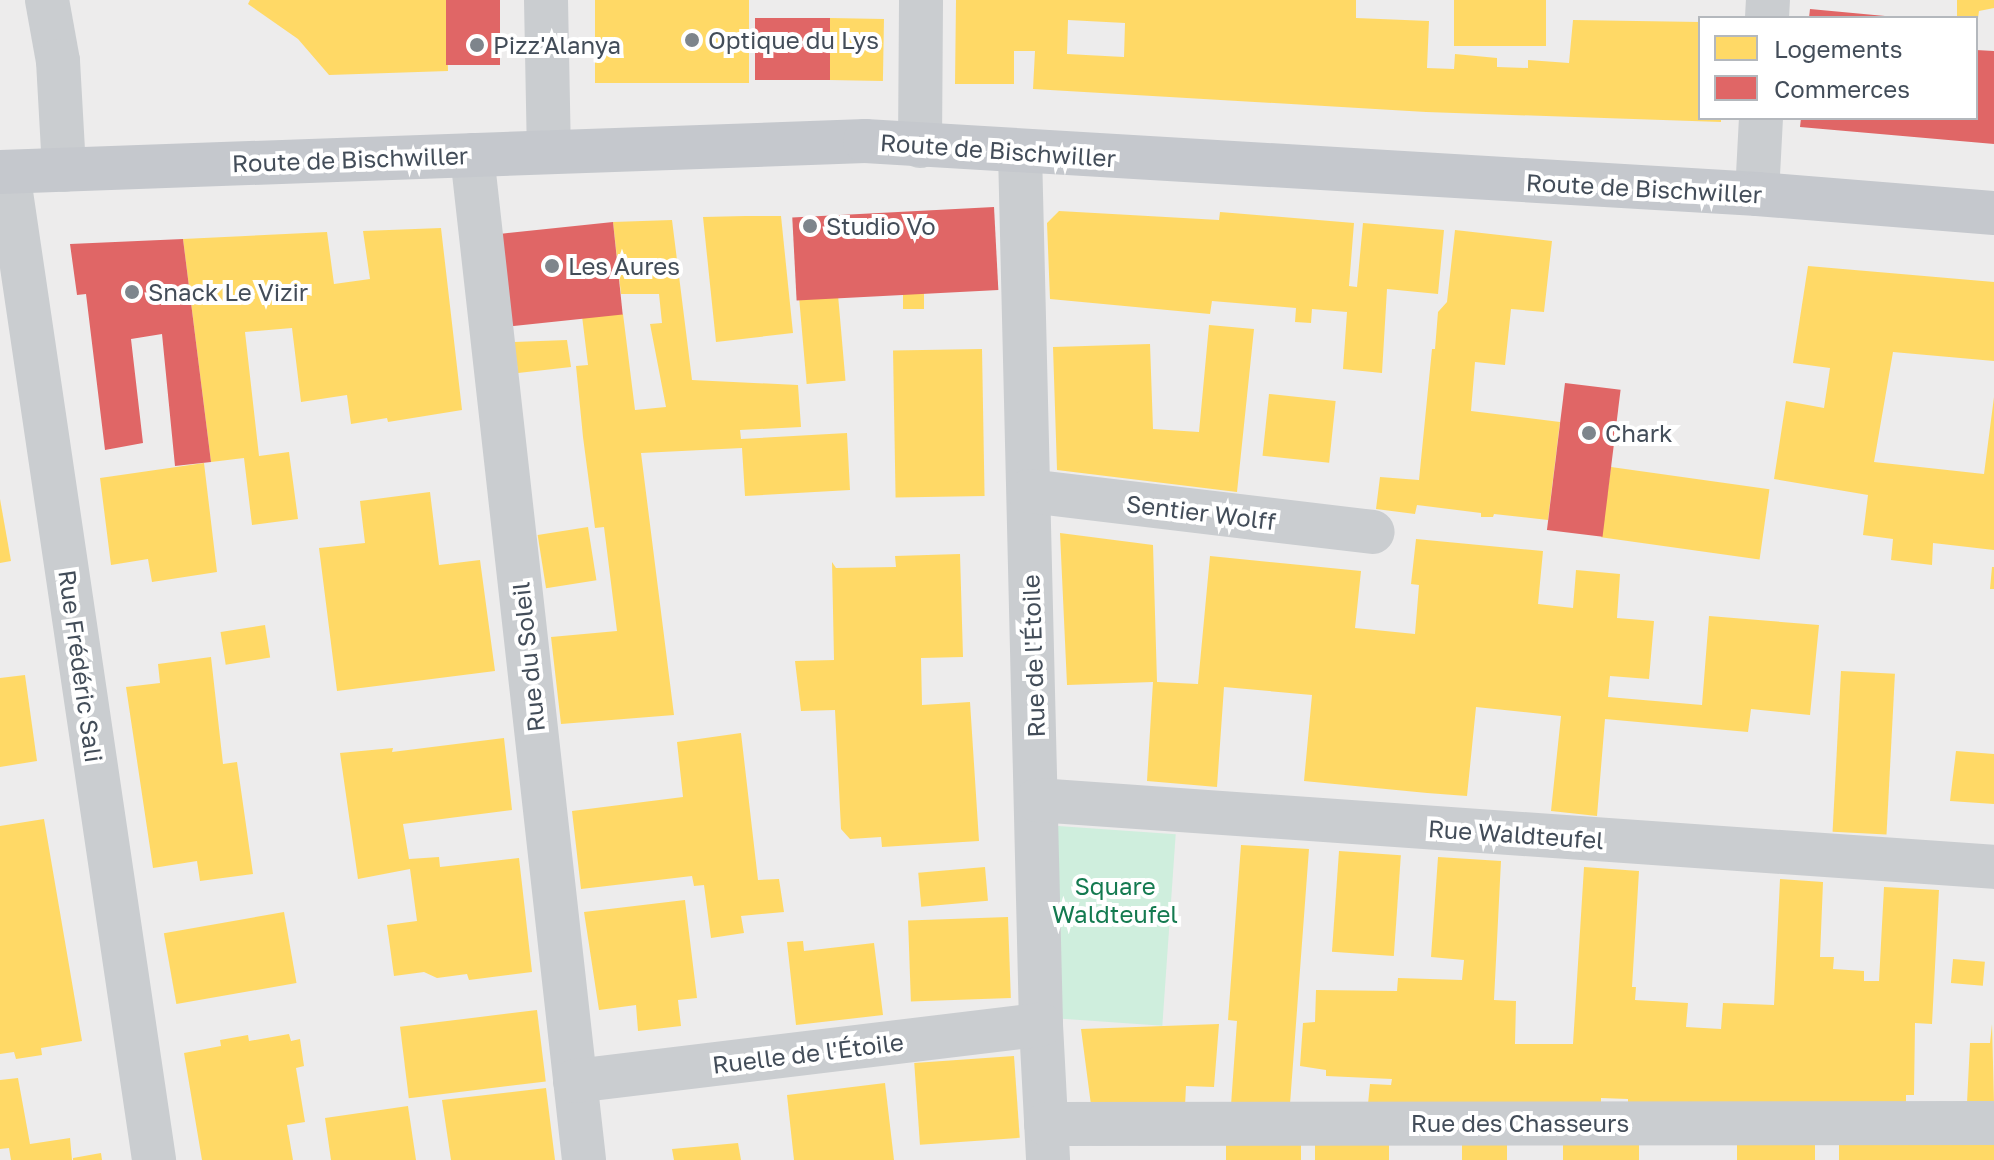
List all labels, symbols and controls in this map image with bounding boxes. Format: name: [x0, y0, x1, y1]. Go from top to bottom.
legend: [1698, 16, 1978, 120]
place label: Optique du Lys: [708, 26, 879, 54]
place label: Pizz'Alanya: [493, 31, 621, 59]
marker: Optique du Lys: [683, 31, 701, 49]
text: Logements: [1774, 34, 1903, 63]
marker: Pizz'Alanya: [468, 36, 486, 54]
text: Commerces: [1774, 74, 1910, 103]
street label: Route de Bischwiller: [879, 127, 1117, 173]
street label: Route de Bischwiller: [231, 140, 469, 178]
street label: Route de Bischwiller: [1525, 167, 1763, 209]
place label: Studio Vo: [826, 212, 936, 240]
marker: Studio Vo: [801, 217, 819, 235]
place label: Les Aures: [568, 252, 680, 280]
marker: Les Aures: [543, 257, 561, 275]
place label: Snack Le Vizir: [148, 278, 308, 306]
marker: Snack Le Vizir: [123, 283, 141, 301]
place label: Chark: [1605, 419, 1673, 447]
marker: Chark: [1580, 424, 1598, 442]
street label: Sentier Wolff: [1125, 489, 1277, 535]
street label: Rue Frédéric Sali: [53, 568, 109, 764]
street label: Rue de l'Étoile: [1016, 574, 1050, 738]
street label: Rue du Soleil: [506, 581, 550, 733]
street label: Rue Waldteufel: [1427, 813, 1605, 855]
park label: Square Waldteufel: [1052, 872, 1178, 928]
street label: Ruelle de l'Étoile: [711, 1027, 905, 1079]
street label: Rue des Chasseurs: [1411, 1109, 1629, 1137]

